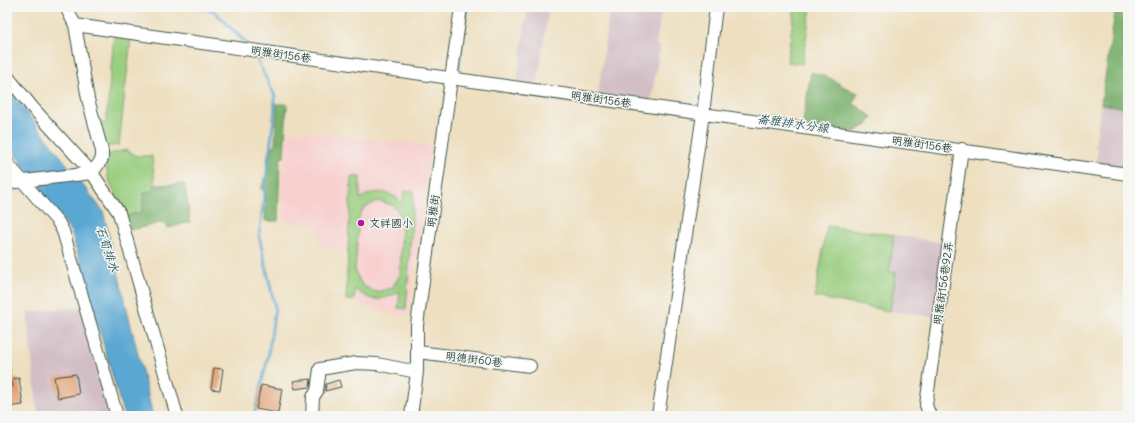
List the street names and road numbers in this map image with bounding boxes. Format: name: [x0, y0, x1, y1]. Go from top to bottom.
street label: 明雅街156巷: [250, 43, 312, 65]
street label: 明雅街156巷: [570, 88, 632, 110]
street label: 明雅街156巷: [891, 133, 953, 155]
street label: 明雅街: [424, 193, 442, 228]
street label: 明雅街156巷92弄: [930, 240, 956, 326]
street label: 明德街60巷: [445, 349, 503, 369]

